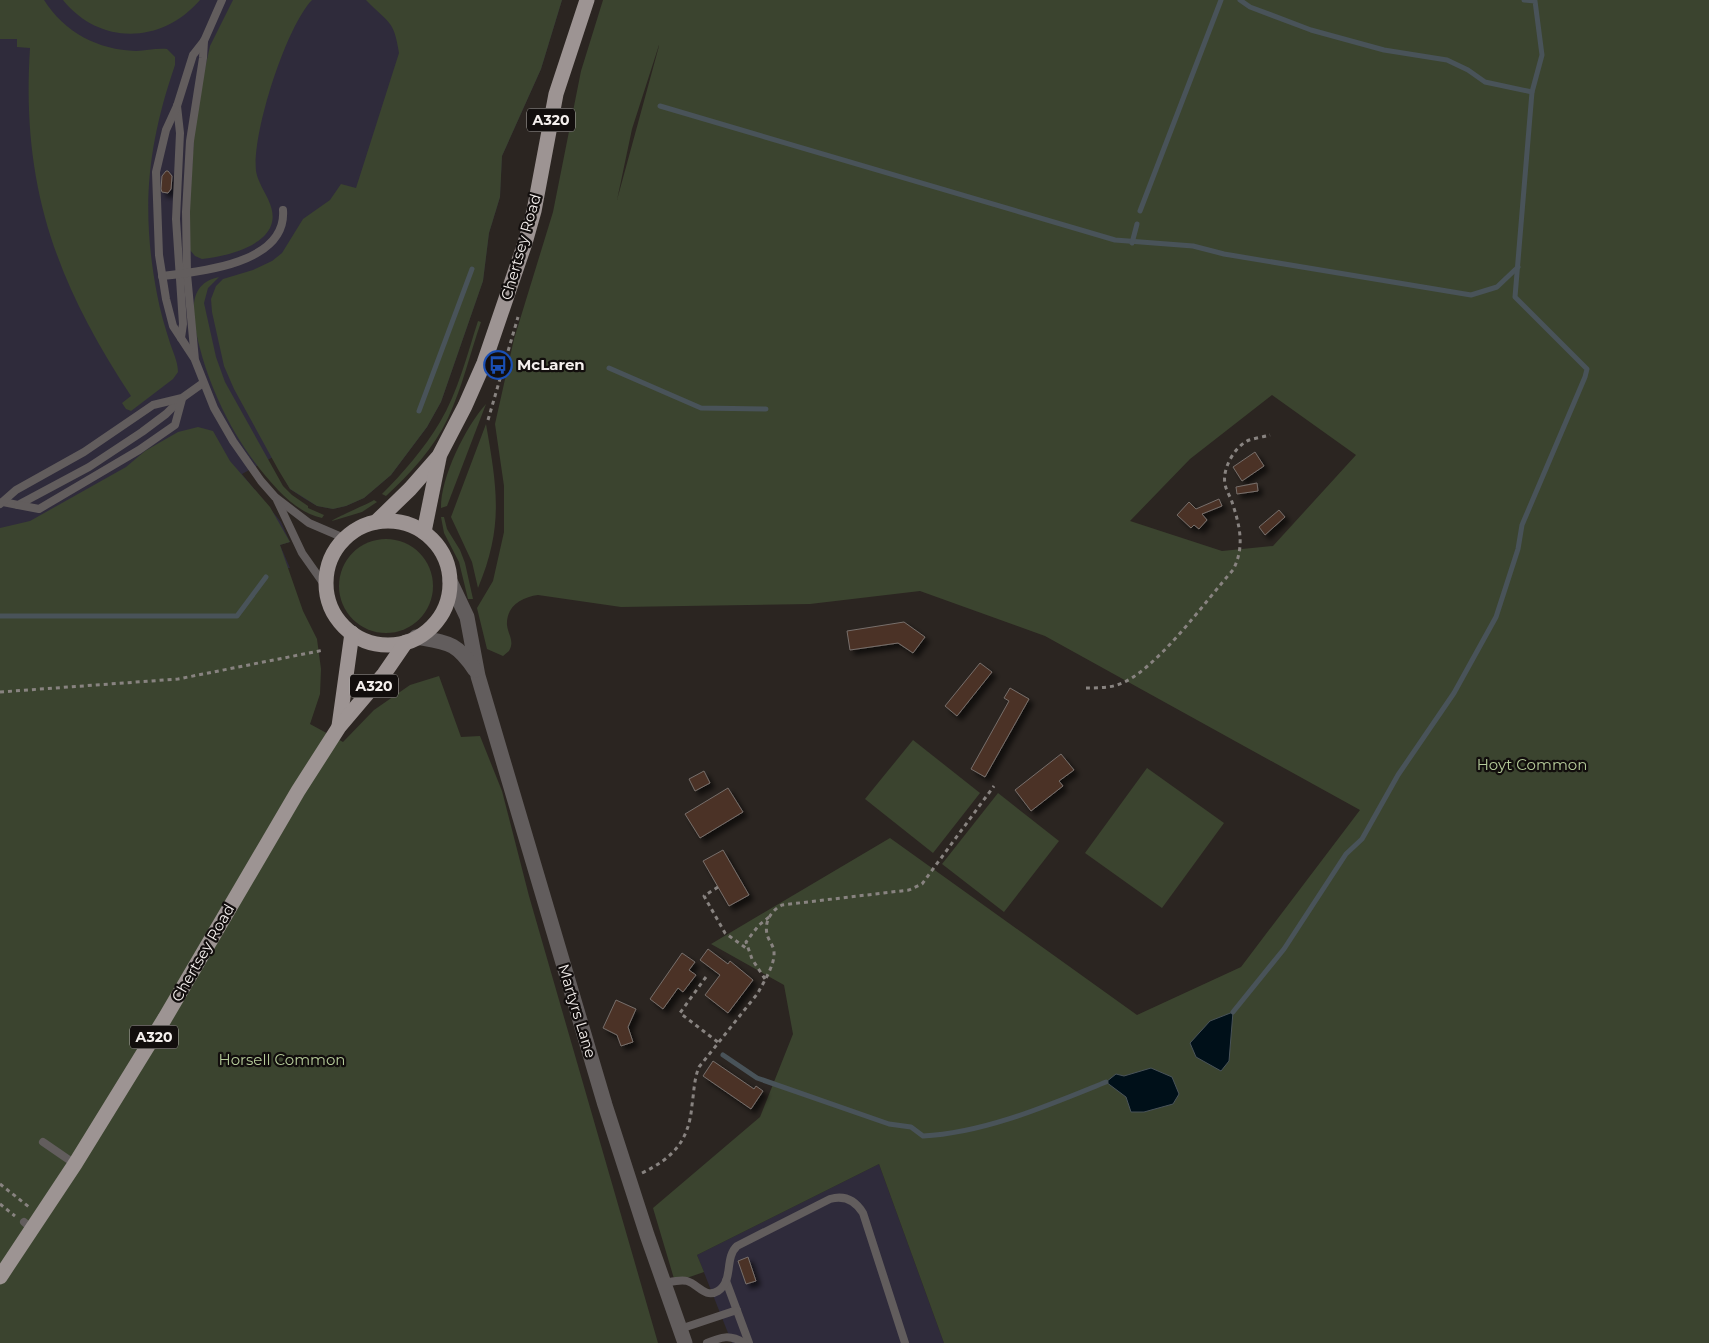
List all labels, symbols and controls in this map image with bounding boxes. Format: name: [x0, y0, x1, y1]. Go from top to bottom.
road number: A320: [527, 108, 575, 132]
street label: Chertsey Road: [496, 192, 545, 302]
bus stop icon: McLaren: [483, 350, 513, 380]
place label: McLaren: [517, 355, 585, 374]
road number: A320: [350, 674, 398, 698]
park label: Hoyt Common: [1477, 755, 1587, 774]
street label: Chertsey Road: [167, 900, 238, 1005]
street label: Martyrs Lane: [554, 962, 601, 1060]
road number: A320: [130, 1026, 178, 1048]
park label: Horsell Common: [218, 1050, 346, 1069]

